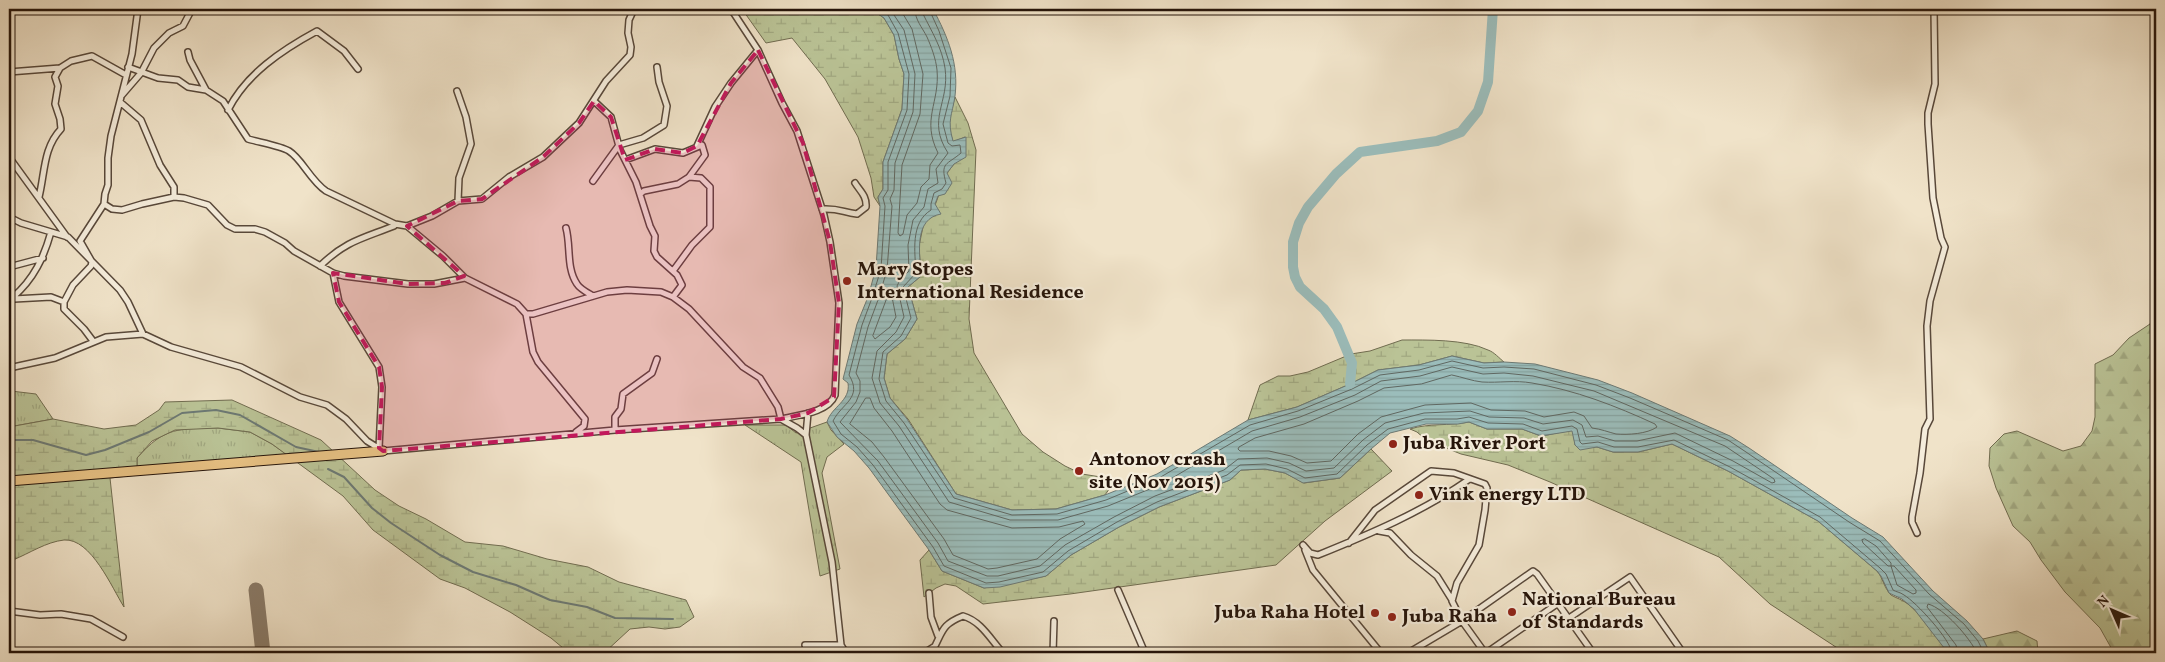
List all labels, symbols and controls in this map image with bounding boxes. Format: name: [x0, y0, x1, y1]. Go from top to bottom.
place label: Mary Stopes International Residence: [857, 256, 1084, 307]
marker: Mary Stopes International Residence: [841, 275, 853, 287]
place label: Juba River Port: [1402, 430, 1546, 458]
marker: Juba River Port: [1387, 438, 1399, 450]
place label: Antonov crash site (Nov 2015): [1089, 446, 1226, 497]
marker: Antonov crash site (Nov 2015): [1073, 465, 1085, 477]
place label: Vink energy LTD: [1429, 481, 1585, 509]
marker: Vink energy LTD: [1413, 489, 1425, 501]
north arrow: [2088, 584, 2138, 634]
place label: National Bureau of Standards: [1522, 586, 1676, 637]
text: N: [2094, 592, 2114, 612]
place label: Juba Raha Hotel: [1213, 599, 1365, 627]
place label: Juba Raha: [1401, 603, 1497, 631]
marker: National Bureau of Standards: [1506, 606, 1518, 618]
marker: Juba Raha Hotel: [1369, 607, 1381, 619]
marker: Juba Raha: [1386, 611, 1398, 623]

